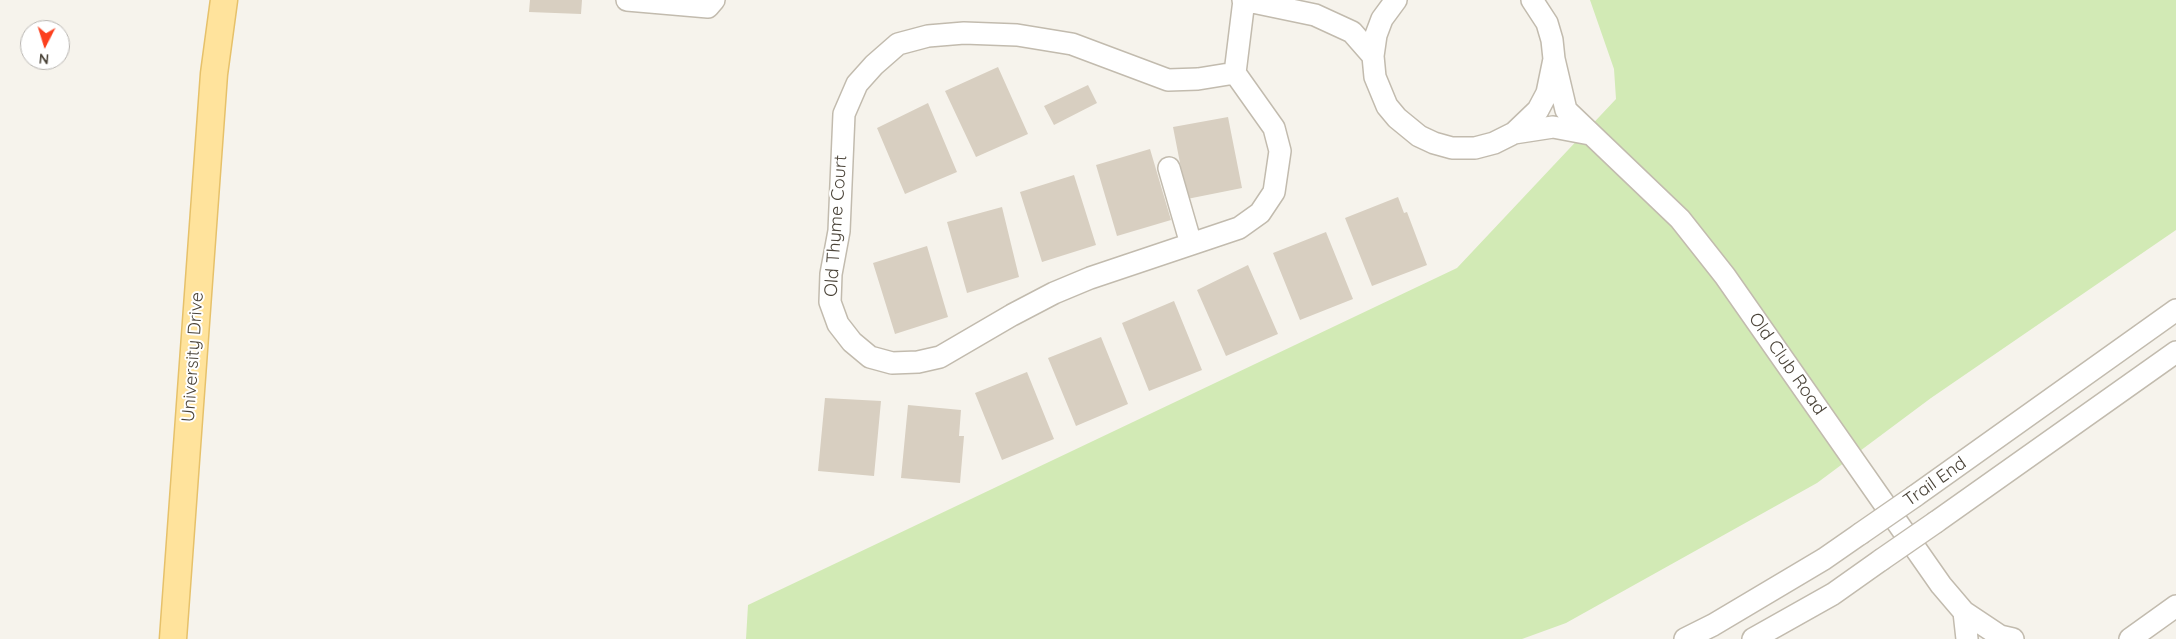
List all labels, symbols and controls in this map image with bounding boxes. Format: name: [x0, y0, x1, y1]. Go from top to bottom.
north arrow: [20, 20, 70, 70]
text: N: [38, 50, 50, 68]
street label: Old Thyme Court: [820, 154, 852, 298]
street label: University Drive: [178, 291, 208, 423]
street label: Old Club Road: [1744, 309, 1830, 419]
street label: Trail End: [1899, 453, 1971, 511]

